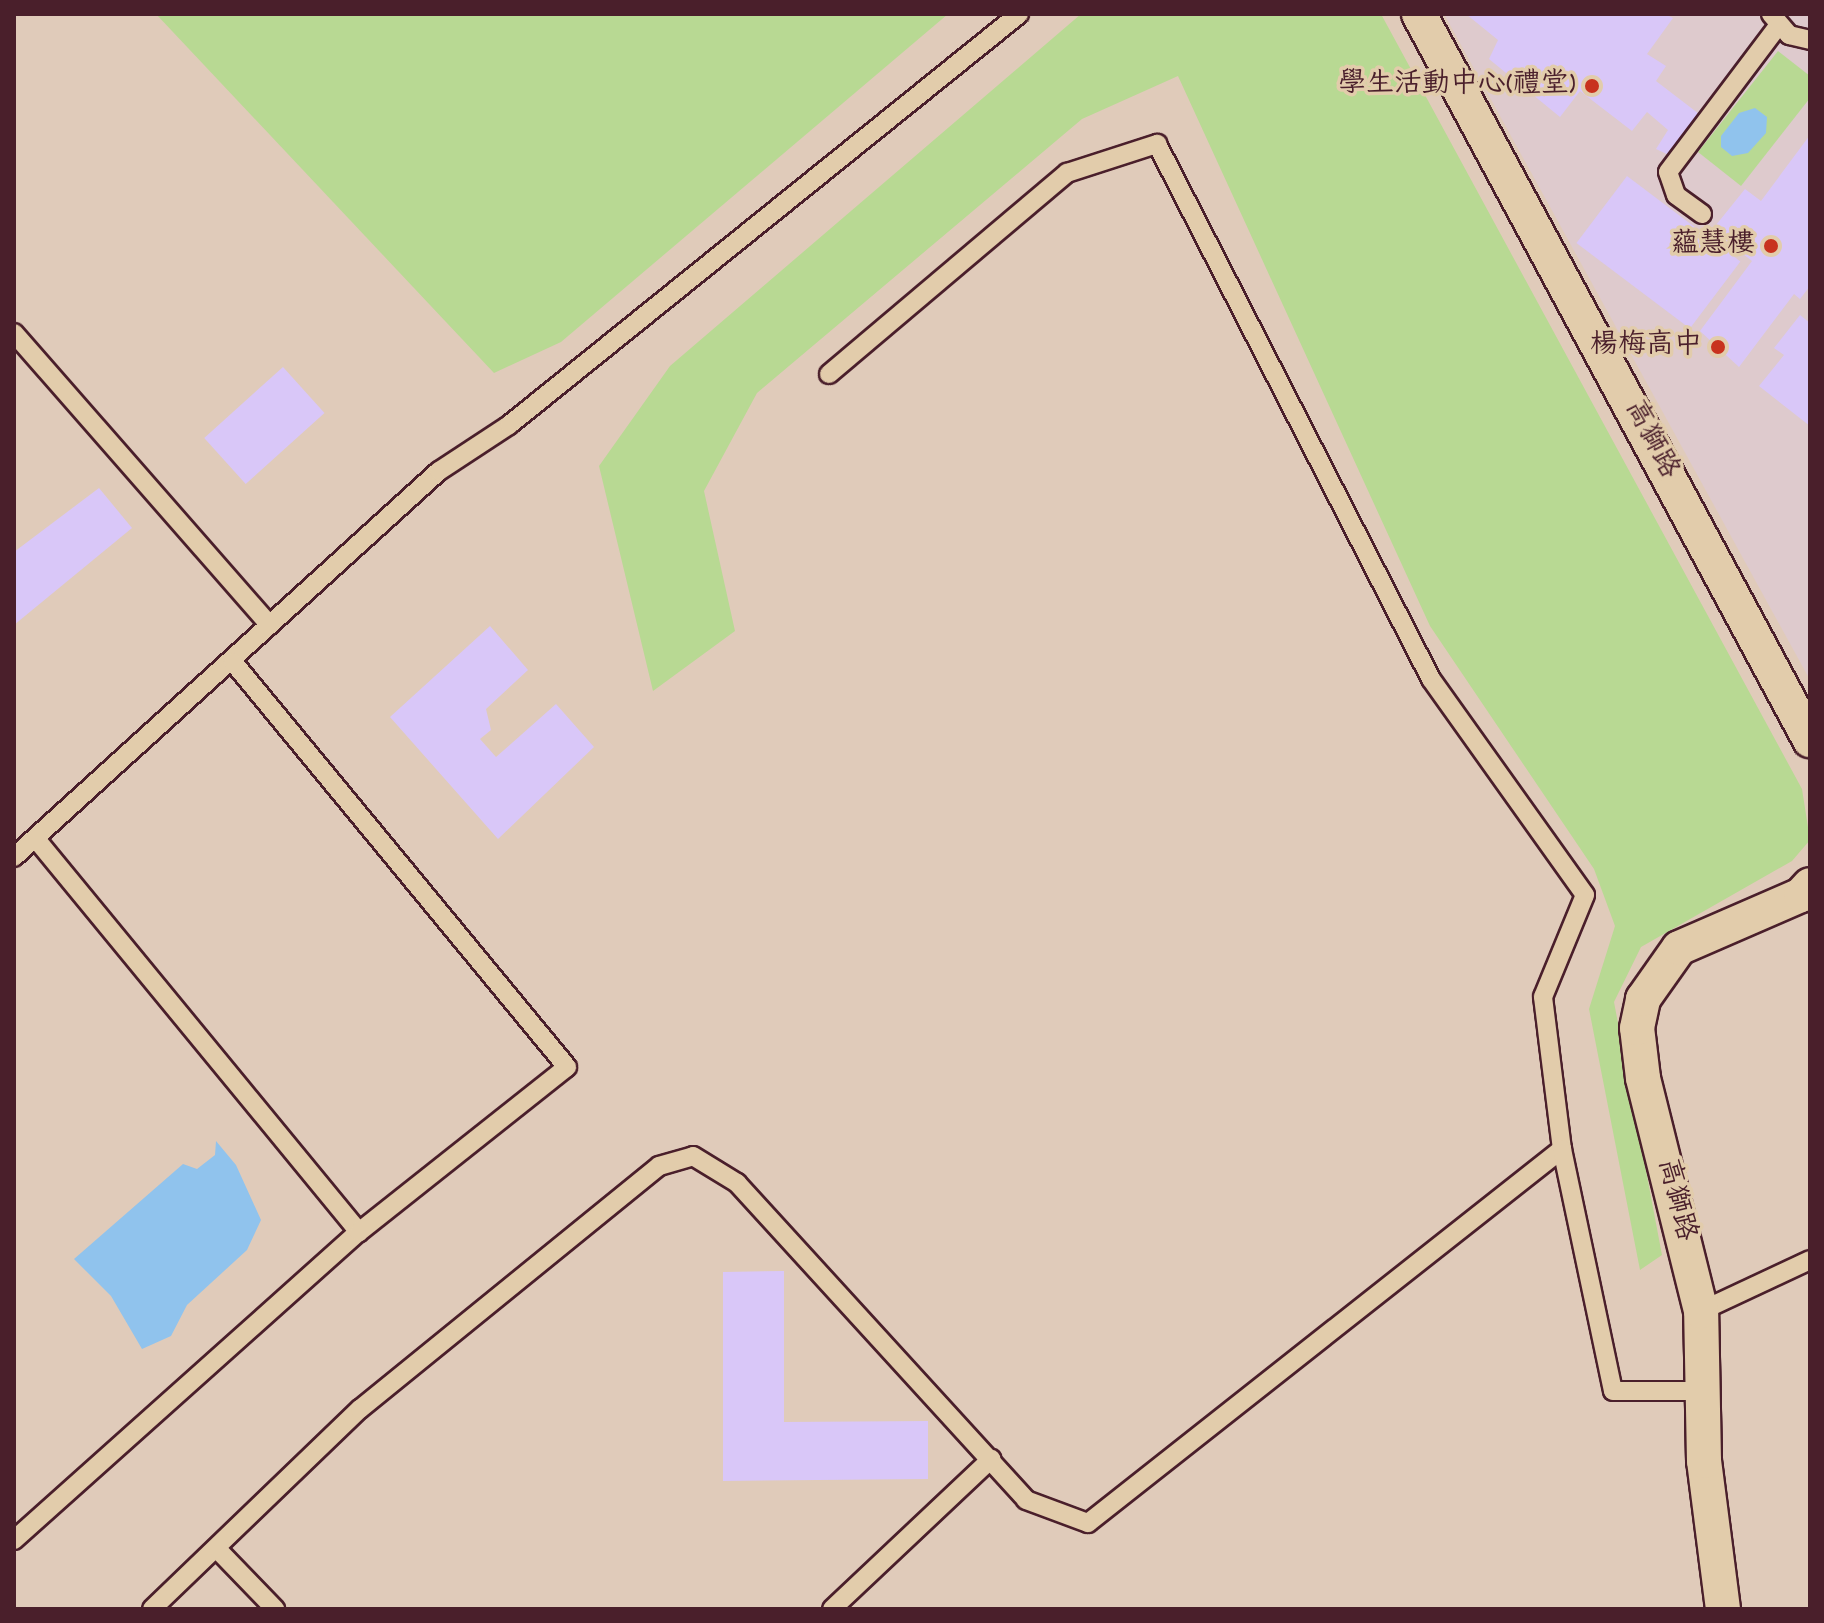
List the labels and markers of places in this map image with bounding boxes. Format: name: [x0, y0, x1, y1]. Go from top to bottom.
place label: 學生活動中心(禮堂): [1338, 69, 1576, 103]
marker: 學生活動中心(禮堂): [1583, 77, 1601, 95]
place label: 蘊慧樓: [1671, 229, 1755, 263]
marker: 蘊慧樓: [1762, 237, 1780, 255]
place label: 楊梅高中: [1590, 330, 1702, 364]
marker: 楊梅高中: [1709, 338, 1727, 356]

